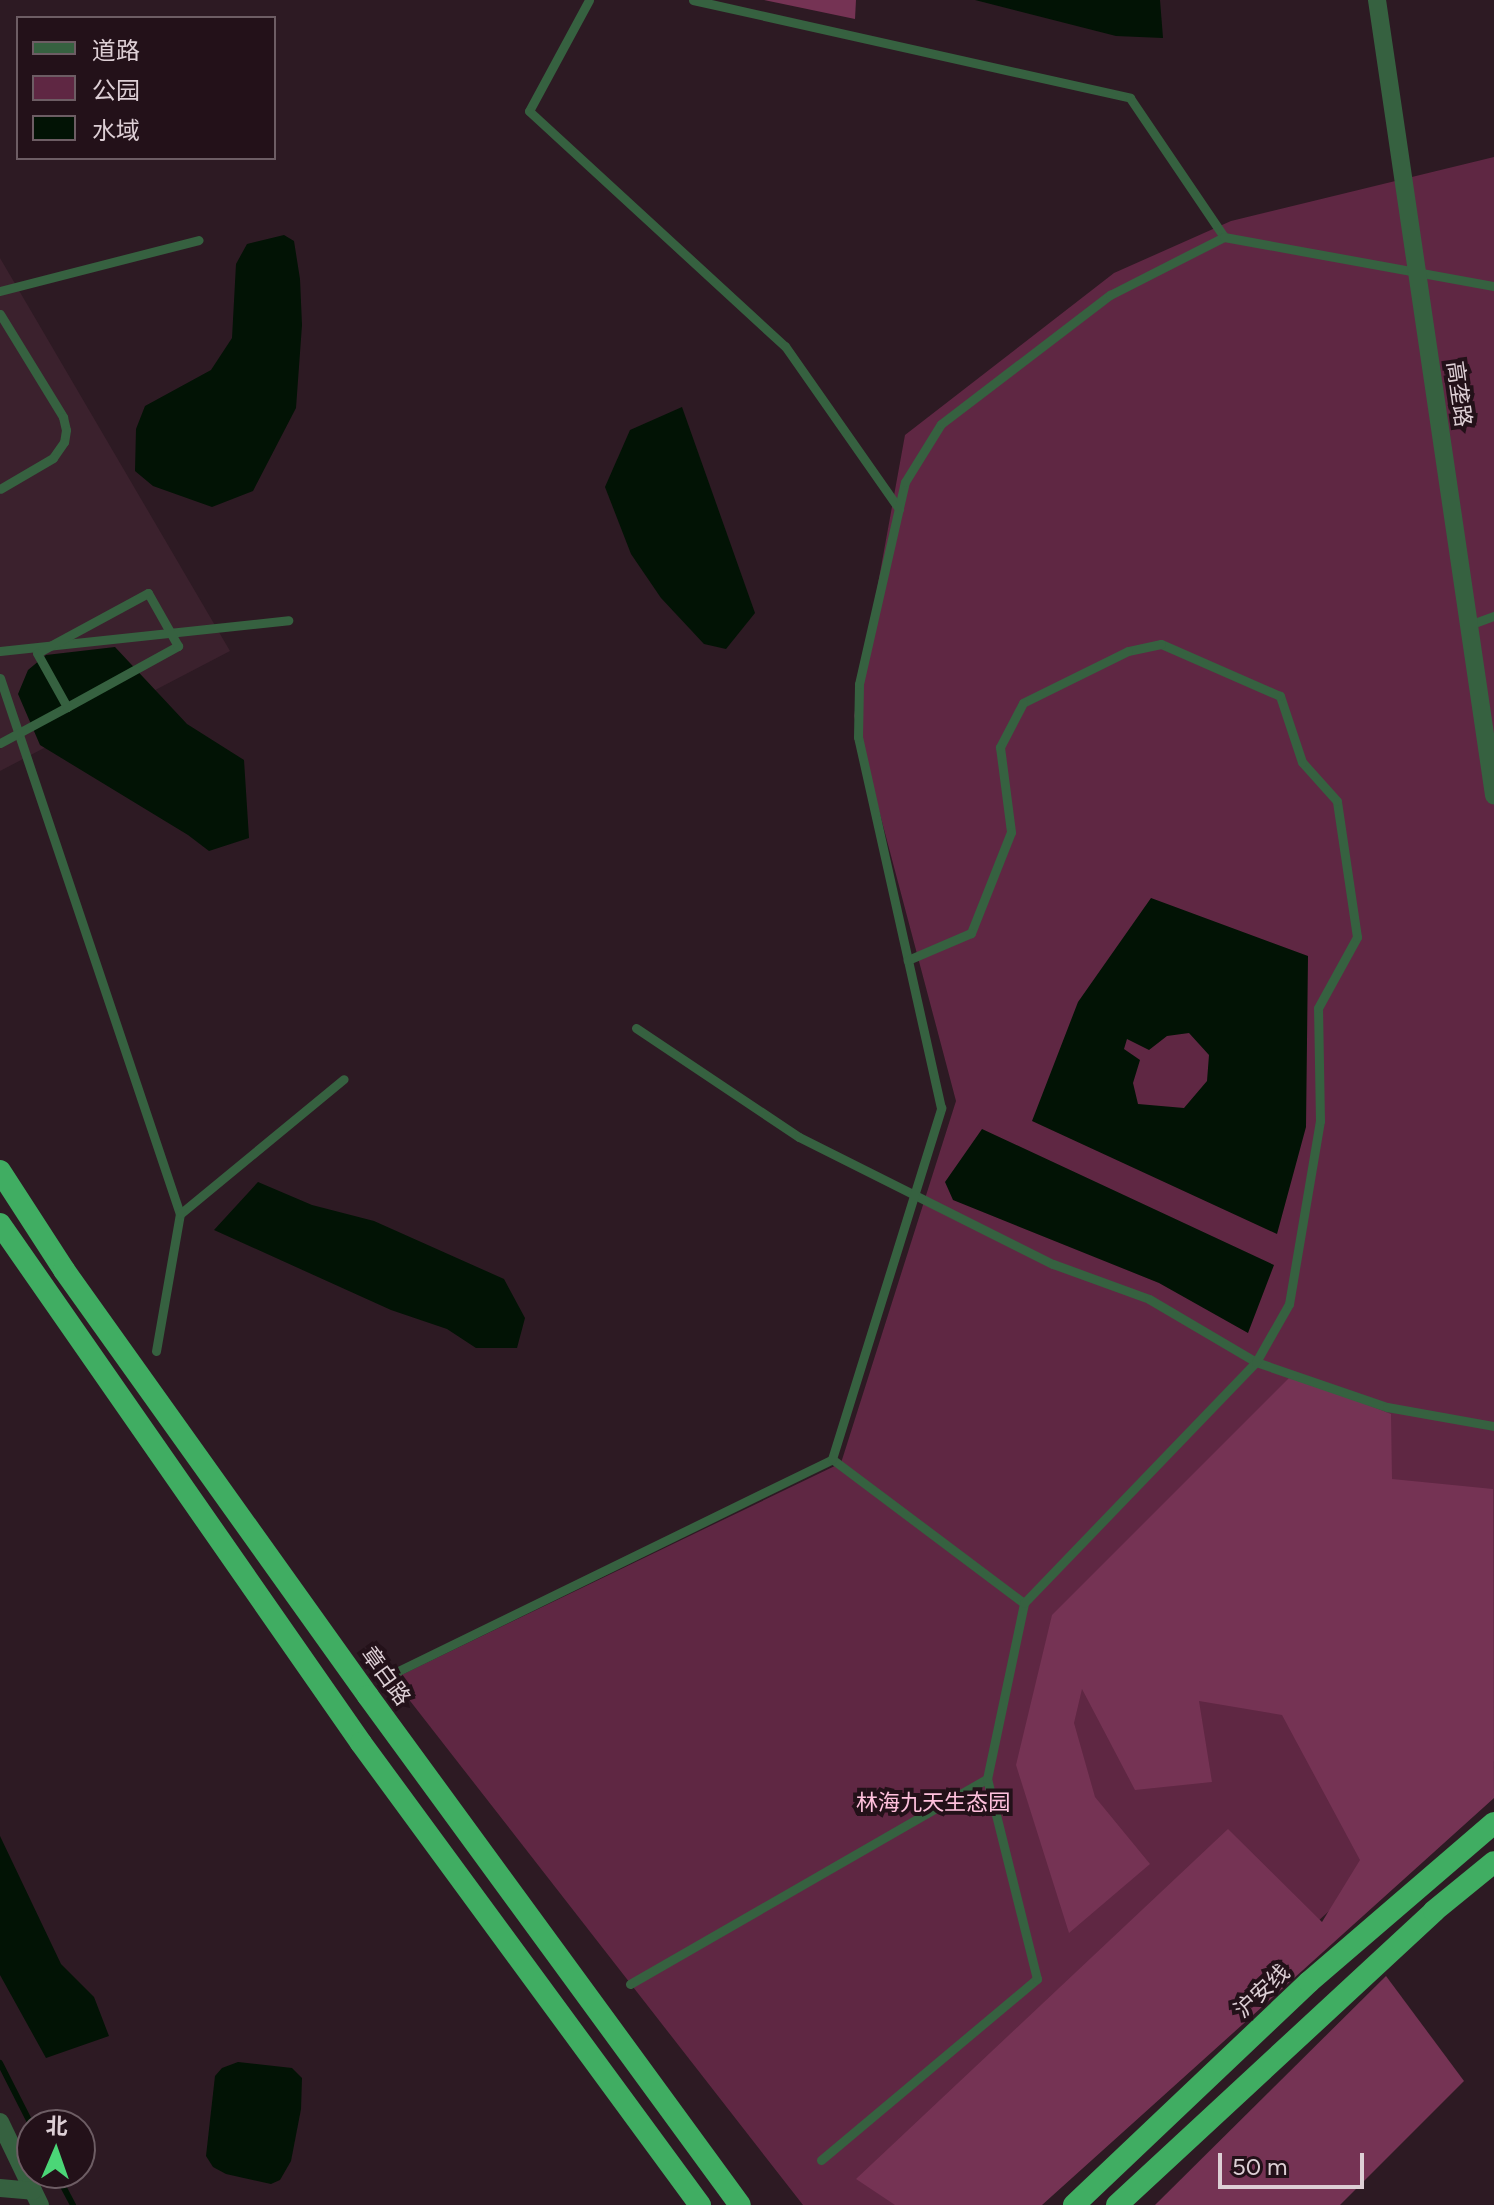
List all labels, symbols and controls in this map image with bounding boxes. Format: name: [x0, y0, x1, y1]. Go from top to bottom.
legend: [16, 16, 276, 160]
text: 道路: [92, 36, 140, 65]
text: 公园: [92, 76, 140, 105]
text: 水域: [92, 116, 140, 145]
street label: 高垄路: [1441, 359, 1477, 429]
street label: 章白路: [356, 1642, 416, 1710]
park label: 林海九天生态园: [856, 1790, 1010, 1816]
street label: 沪安线: [1229, 1959, 1295, 2023]
north arrow: [16, 2109, 96, 2189]
text: 北: [45, 2113, 68, 2140]
scale bar: [1222, 2137, 1368, 2187]
text: 50 m: [1232, 2152, 1288, 2181]

